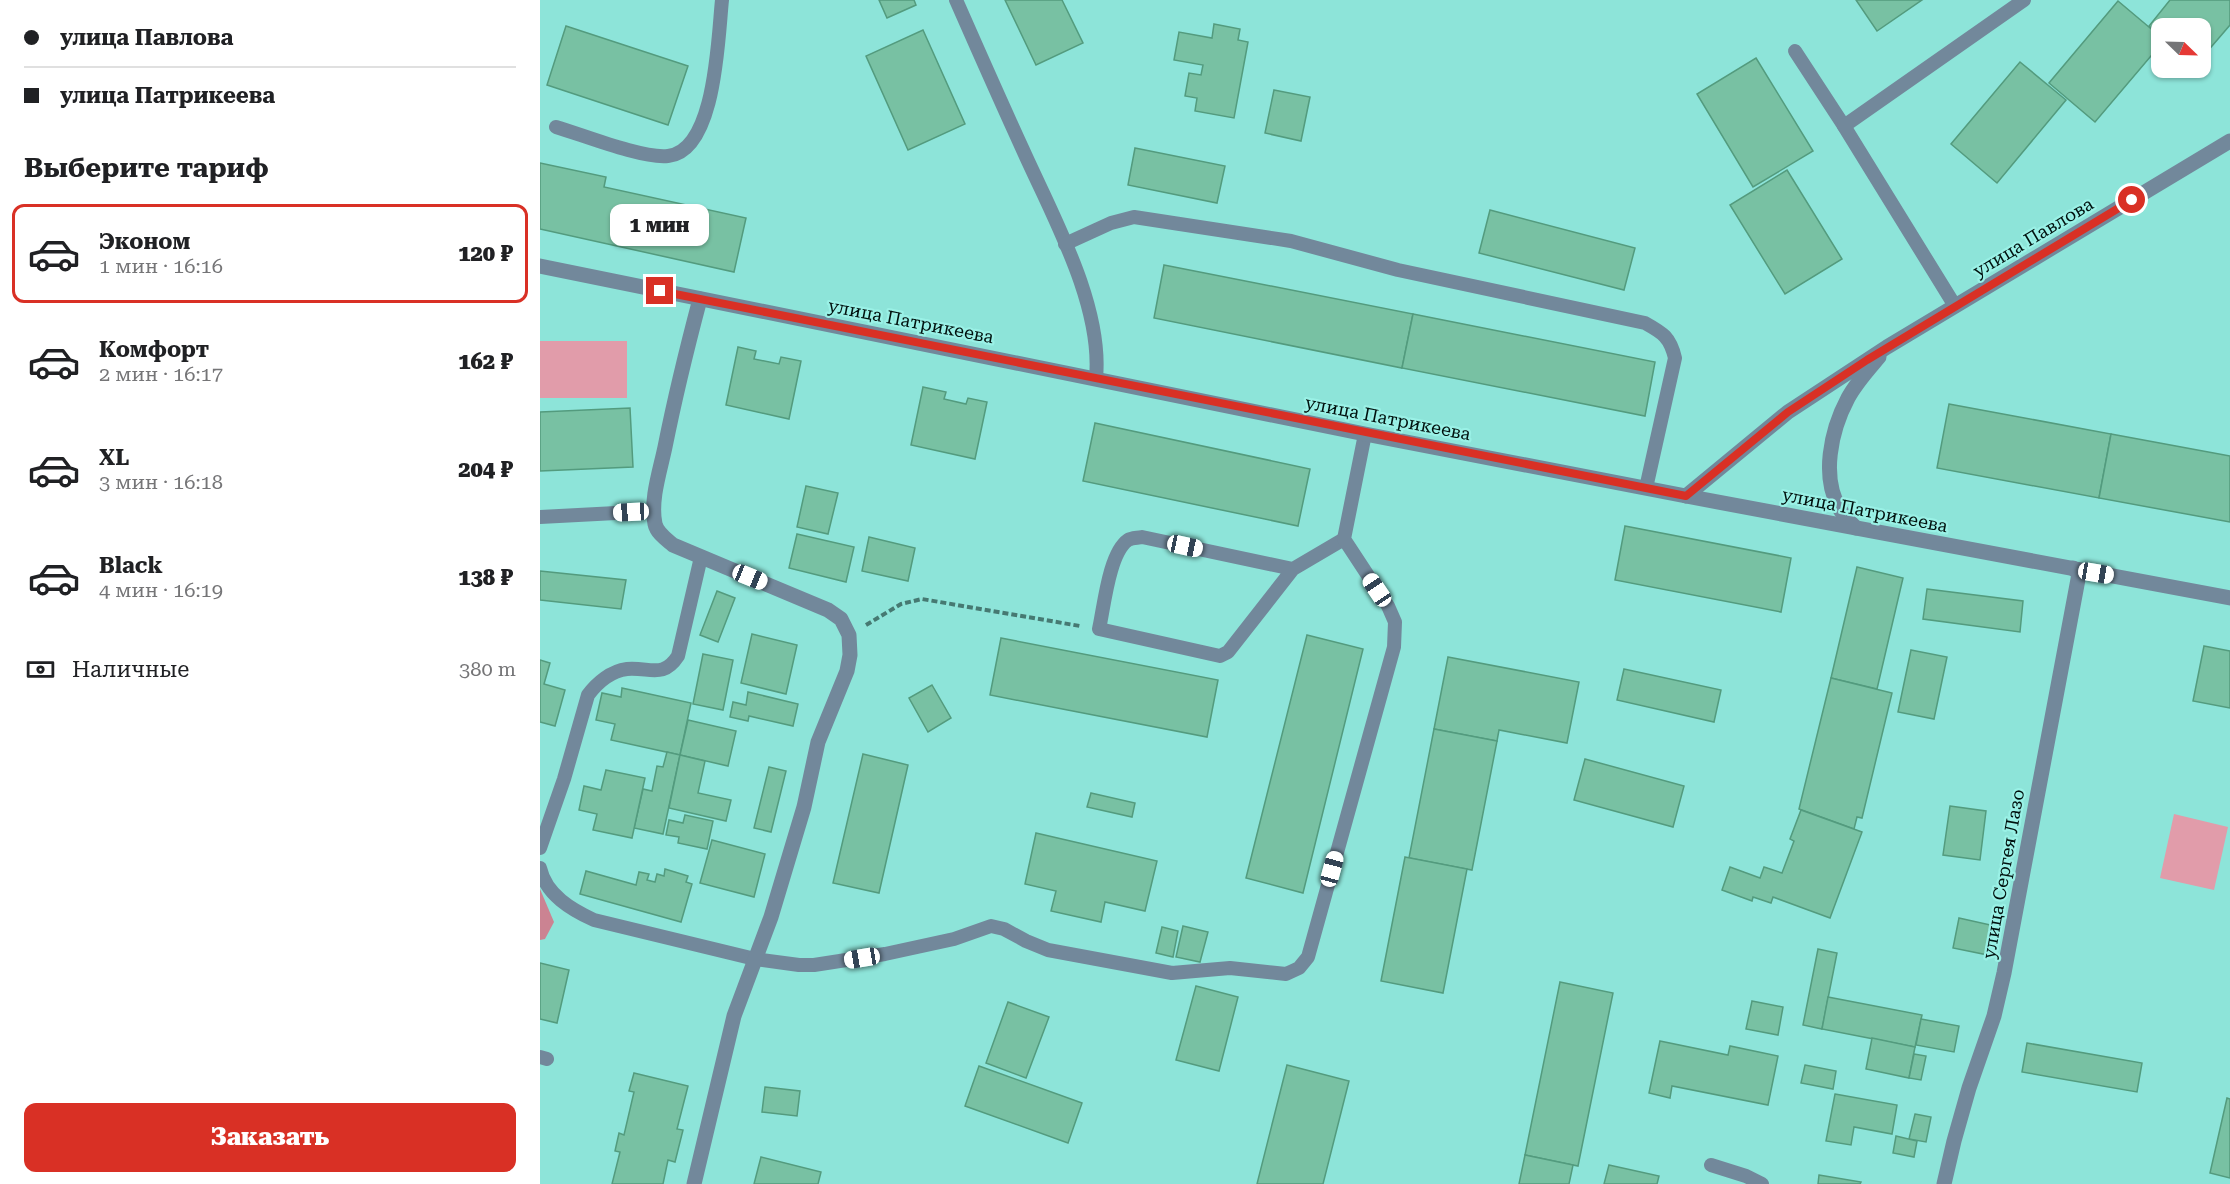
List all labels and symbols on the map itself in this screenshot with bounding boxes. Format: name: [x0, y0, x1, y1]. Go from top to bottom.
north arrow: [2151, 18, 2211, 78]
route start: [2118, 186, 2145, 213]
street label: улица Павлова: [1969, 193, 2097, 281]
callout: 1 мин: [610, 204, 710, 246]
route end: [646, 277, 673, 304]
street label: улица Патрикеева: [826, 295, 996, 347]
street label: улица Патрикеева: [1303, 392, 1473, 444]
street label: улица Патрикеева: [1780, 484, 1950, 536]
car: [613, 502, 649, 522]
car: [1166, 533, 1204, 559]
car: [2077, 561, 2115, 585]
car: [730, 562, 770, 592]
car: [1359, 570, 1395, 610]
street label: улица Сергея Лазо: [1978, 787, 2028, 961]
car: [1319, 849, 1345, 889]
car: [843, 946, 881, 970]

